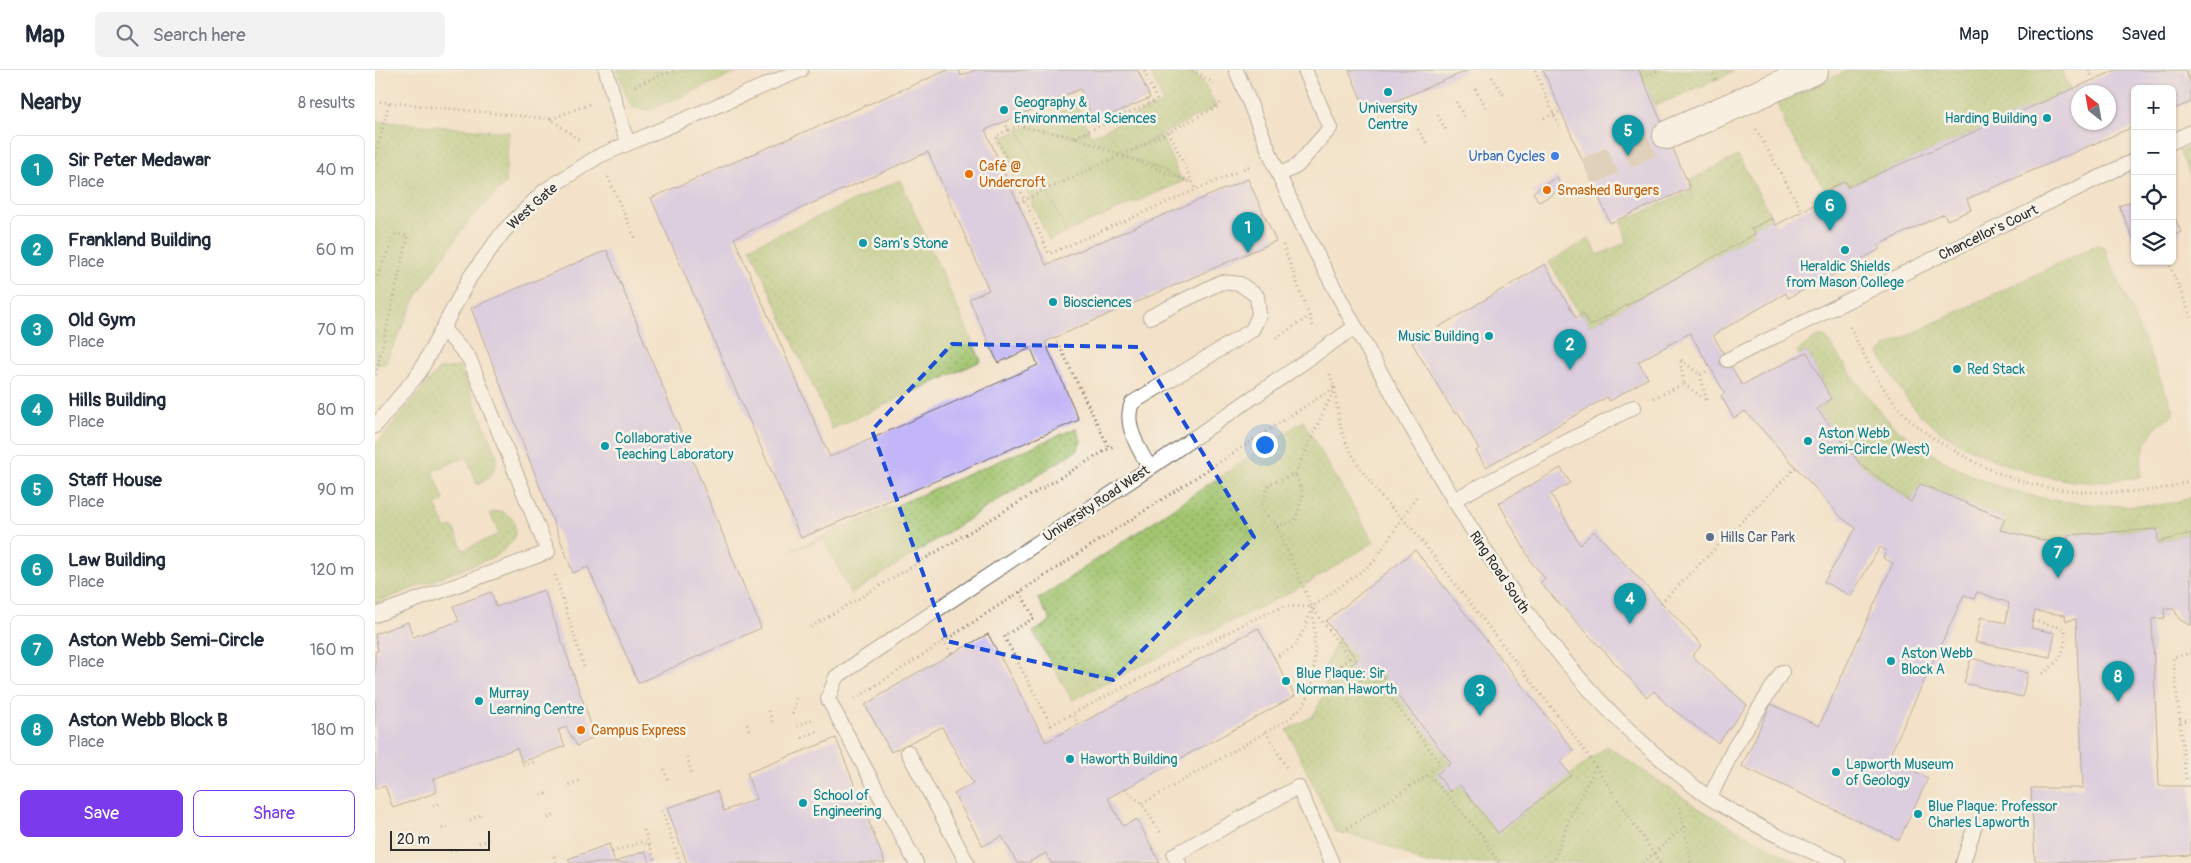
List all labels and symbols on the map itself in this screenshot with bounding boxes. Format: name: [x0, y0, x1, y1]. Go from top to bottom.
north arrow: [2071, 85, 2116, 130]
marker: University Centre: [1382, 86, 1394, 98]
place label: Geography & Environmental Sciences: [1014, 94, 1157, 127]
place label: University Centre: [1359, 100, 1417, 133]
marker: Geography & Environmental Sciences: [998, 104, 1010, 116]
place label: Harding Building: [1945, 110, 2037, 127]
marker: Harding Building: [2041, 112, 2053, 124]
pin: 5: [1612, 115, 1644, 156]
place label: Urban Cycles: [1469, 148, 1546, 165]
marker: Urban Cycles: [1549, 150, 1561, 162]
place label: Café @ Undercroft: [979, 158, 1046, 191]
marker: Café @ Undercroft: [963, 168, 975, 180]
street label: West Gate: [504, 179, 561, 233]
place label: Smashed Burgers: [1557, 182, 1660, 199]
marker: Smashed Burgers: [1541, 184, 1553, 196]
pin: 6: [1814, 190, 1846, 231]
street label: Chancellor's Court: [1936, 201, 2041, 264]
pin: 1: [1232, 212, 1264, 253]
place label: Sam's Stone: [873, 235, 948, 252]
marker: Sam's Stone: [857, 237, 869, 249]
marker: Heraldic Shields from Mason College: [1839, 244, 1851, 256]
place label: Heraldic Shields from Mason College: [1786, 258, 1904, 291]
place label: Biosciences: [1063, 294, 1132, 311]
marker: Biosciences: [1047, 296, 1059, 308]
place label: Music Building: [1398, 328, 1479, 345]
pin: 2: [1554, 329, 1586, 370]
marker: Music Building: [1483, 330, 1495, 342]
place label: Red Stack: [1967, 361, 2025, 378]
marker: Red Stack: [1951, 363, 1963, 375]
place label: Aston Webb Semi-Circle (West): [1818, 425, 1930, 458]
place label: Collaborative Teaching Laboratory: [615, 430, 734, 463]
your location: [1252, 432, 1278, 458]
marker: Aston Webb Semi-Circle (West): [1802, 435, 1814, 447]
marker: Collaborative Teaching Laboratory: [599, 440, 611, 452]
street label: University Road West: [1040, 461, 1153, 545]
street label: Ring Road South: [1466, 528, 1533, 617]
place label: Hills Car Park: [1720, 529, 1795, 546]
marker: Hills Car Park: [1704, 531, 1716, 543]
pin: 7: [2042, 537, 2074, 578]
pin: 4: [1614, 583, 1646, 624]
place label: Aston Webb Block A: [1901, 645, 1973, 678]
marker: Aston Webb Block A: [1885, 655, 1897, 667]
pin: 8: [2102, 661, 2134, 702]
place label: Blue Plaque: Sir Norman Haworth: [1296, 665, 1397, 698]
marker: Blue Plaque: Sir Norman Haworth: [1280, 675, 1292, 687]
pin: 3: [1464, 675, 1496, 716]
place label: Murray Learning Centre: [489, 685, 584, 718]
marker: Murray Learning Centre: [473, 695, 485, 707]
place label: Campus Express: [591, 722, 687, 739]
marker: Campus Express: [575, 724, 587, 736]
place label: Haworth Building: [1080, 751, 1178, 768]
marker: Haworth Building: [1064, 753, 1076, 765]
place label: Lapworth Museum of Geology: [1846, 756, 1954, 789]
marker: Lapworth Museum of Geology: [1830, 766, 1842, 778]
place label: School of Engineering: [813, 787, 882, 820]
marker: School of Engineering: [797, 797, 809, 809]
place label: Blue Plaque: Professor Charles Lapworth: [1928, 798, 2058, 831]
marker: Blue Plaque: Professor Charles Lapworth: [1912, 808, 1924, 820]
scale bar: [390, 828, 490, 851]

